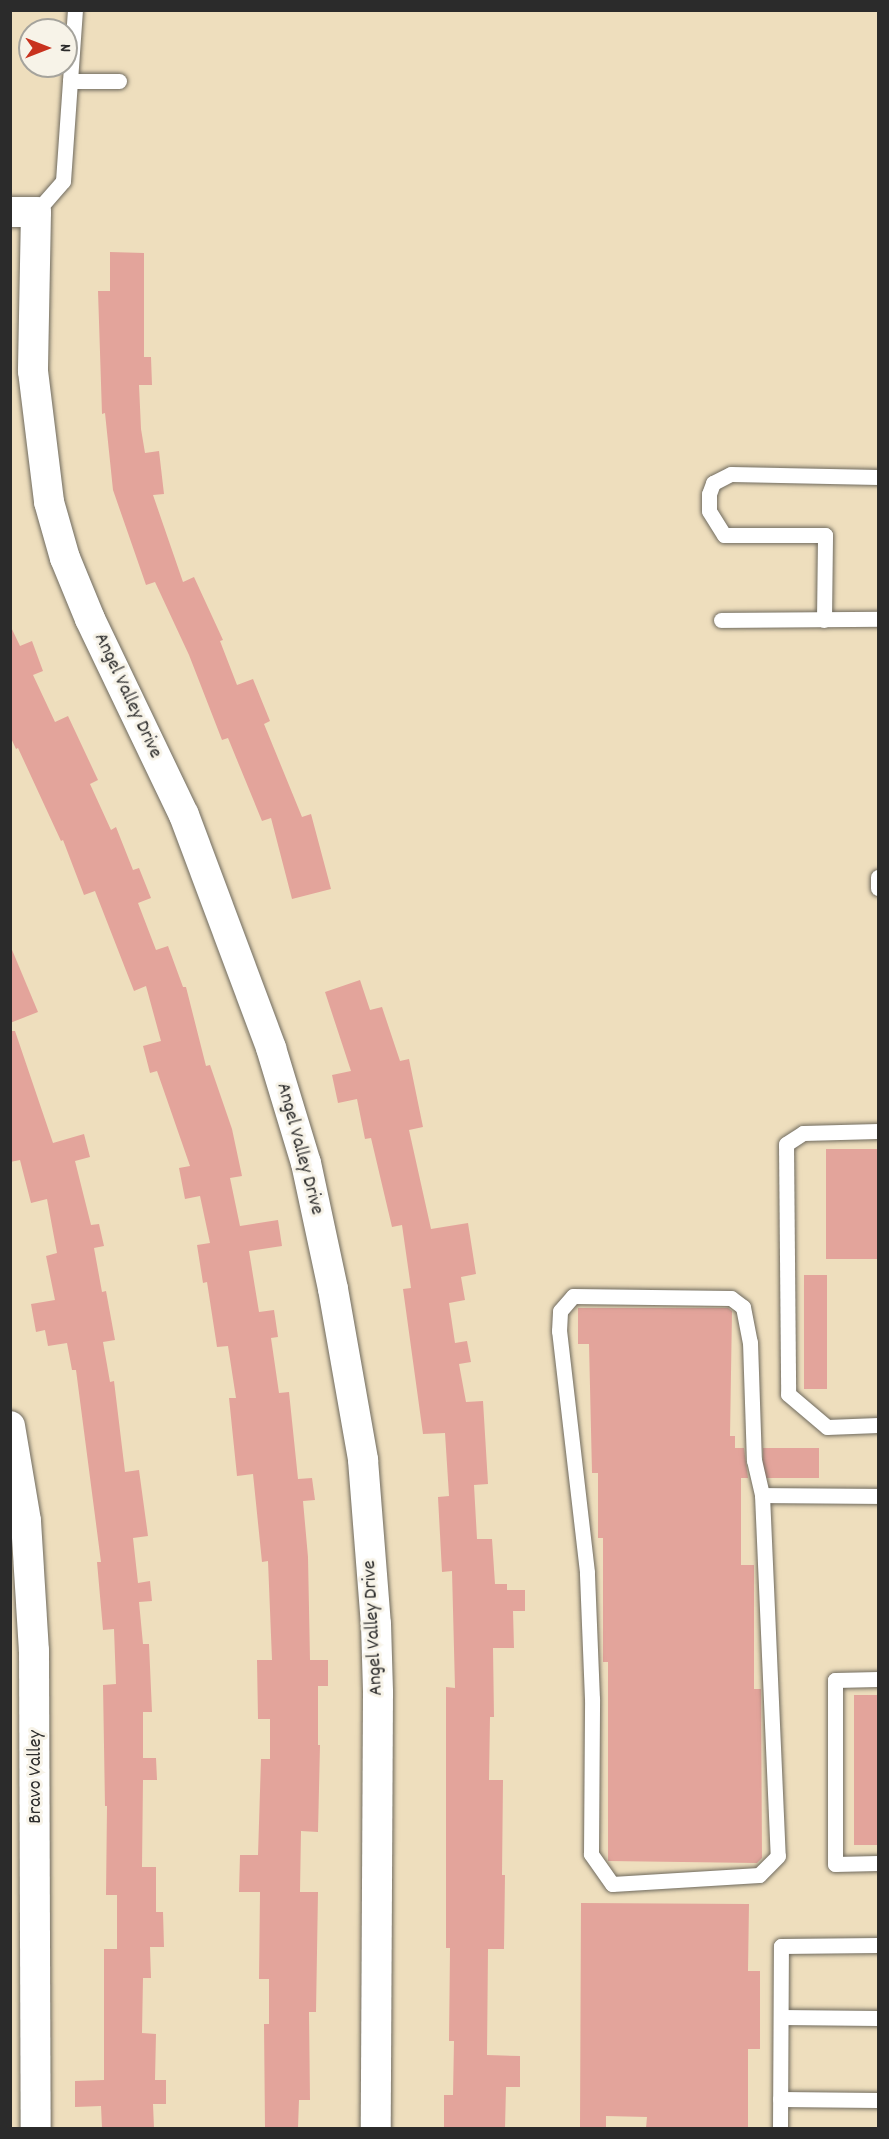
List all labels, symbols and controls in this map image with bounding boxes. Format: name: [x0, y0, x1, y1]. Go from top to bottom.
north arrow: [18, 18, 78, 78]
text: N: [53, 44, 76, 52]
street label: Angel Valley Drive: [87, 629, 167, 763]
street label: Angel Valley Drive: [270, 1080, 328, 1218]
street label: Angel Valley Drive: [358, 1560, 390, 1696]
street label: Bravo Valley: [24, 1730, 48, 1824]

